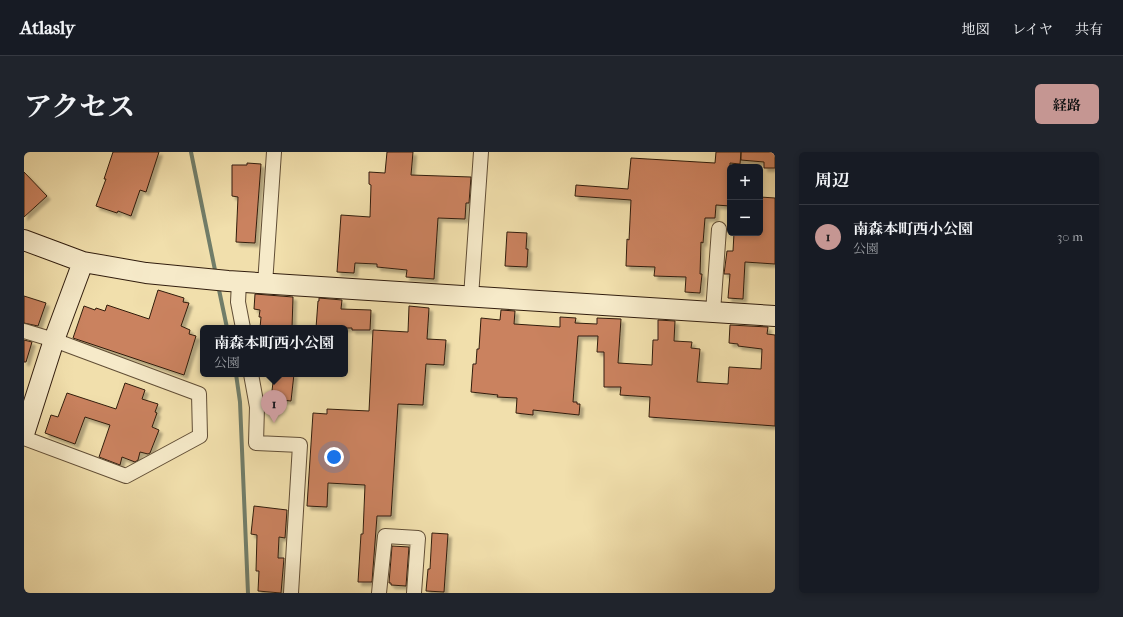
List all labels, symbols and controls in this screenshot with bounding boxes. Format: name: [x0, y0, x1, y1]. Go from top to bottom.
text: Atlasly: [20, 17, 75, 39]
text: 地図: [962, 21, 990, 38]
text: レイヤ: [1012, 21, 1053, 38]
text: 共有: [1075, 21, 1103, 38]
button: 経路: [1035, 84, 1099, 124]
text: アクセス: [24, 90, 135, 123]
map controls: [727, 164, 763, 236]
button: +: [727, 164, 763, 200]
text: 周辺: [815, 170, 849, 190]
button: −: [727, 200, 763, 236]
text: 南森本町西小公園: [853, 220, 973, 238]
text: 1: [826, 229, 830, 244]
text: 30 m: [1057, 229, 1083, 244]
text: 公園: [853, 241, 879, 256]
popup: [200, 325, 348, 377]
text: 南森本町西小公園: [214, 334, 334, 352]
text: 公園: [214, 355, 240, 370]
pin: 1: [261, 390, 287, 423]
your location: [324, 447, 344, 467]

